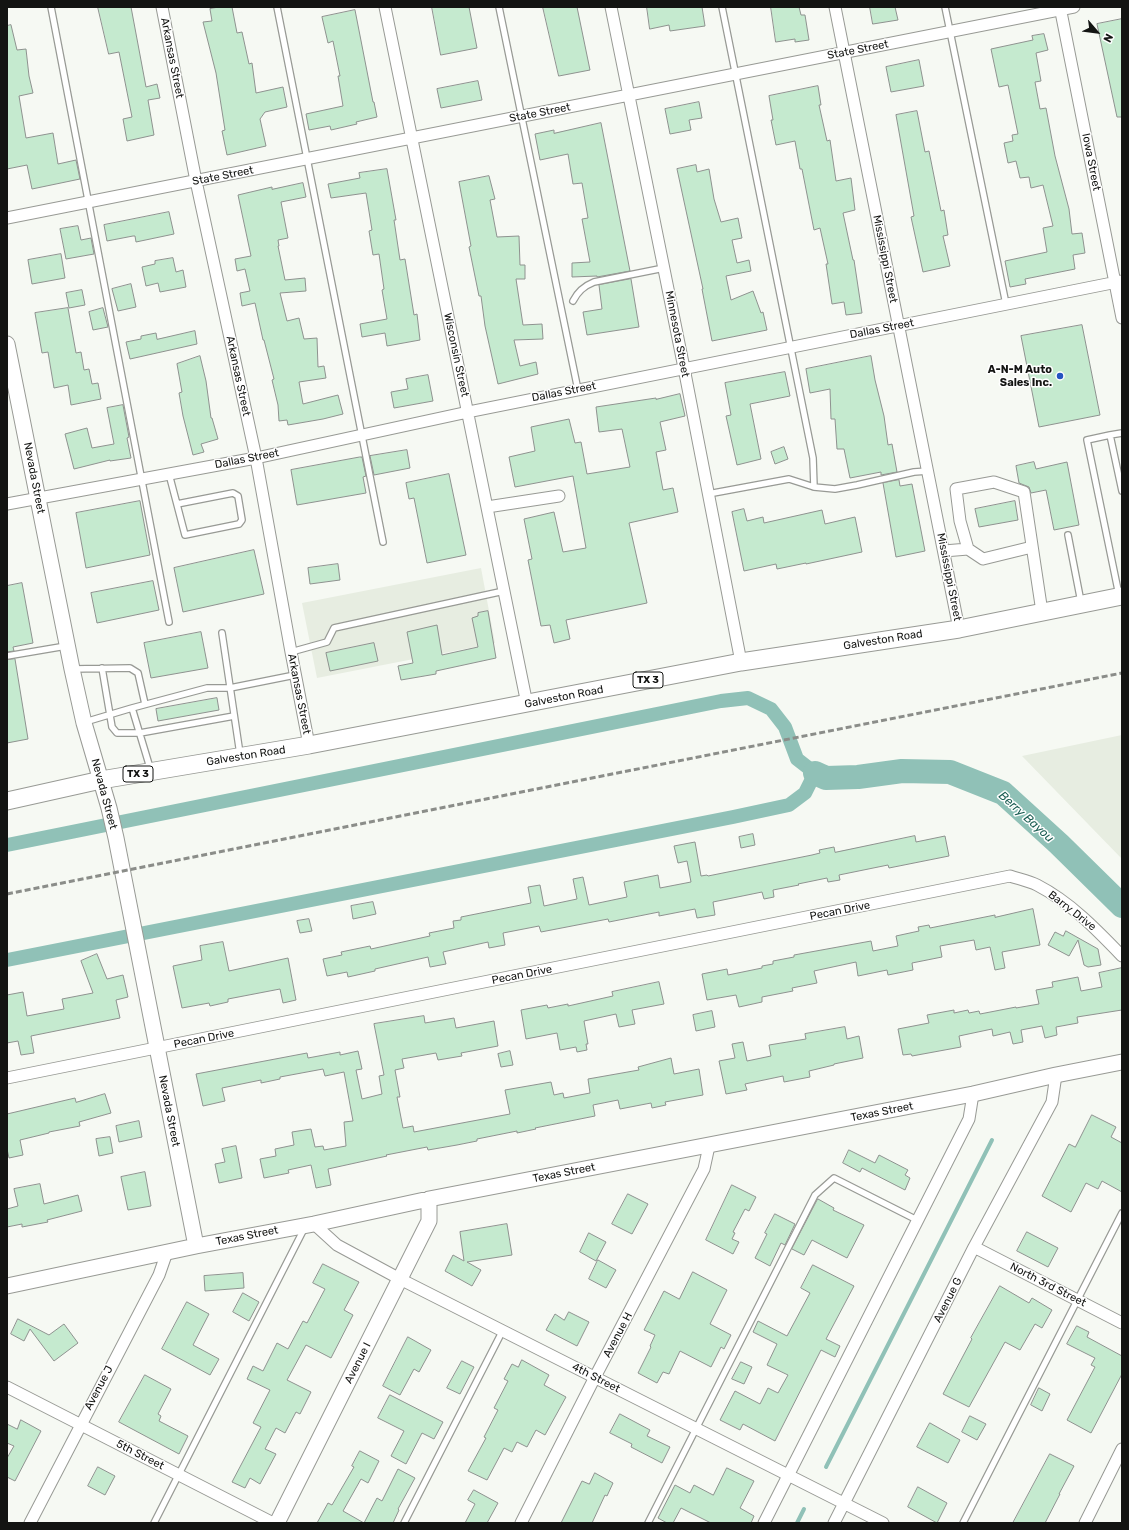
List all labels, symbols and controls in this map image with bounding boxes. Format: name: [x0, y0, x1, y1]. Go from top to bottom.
north arrow: [1077, 12, 1117, 52]
street label: Arkansas Street: [158, 17, 186, 99]
text: N: [1100, 31, 1116, 44]
street label: State Street: [826, 38, 890, 62]
street label: State Street: [508, 101, 572, 125]
street label: Iowa Street: [1079, 132, 1103, 192]
street label: State Street: [191, 164, 255, 188]
street label: Mississippi Street: [870, 214, 900, 304]
street label: Minnesota Street: [662, 290, 692, 378]
street label: Wisconsin Street: [441, 312, 471, 398]
street label: Dallas Street: [849, 316, 915, 342]
street label: Arkansas Street: [223, 335, 253, 417]
place label: A-N-M Auto Sales Inc.: [988, 363, 1052, 389]
marker: A-N-M Auto Sales Inc.: [1055, 371, 1065, 381]
street label: Dallas Street: [531, 379, 597, 405]
street label: Nevada Street: [21, 441, 47, 515]
street label: Dallas Street: [214, 446, 280, 472]
street label: Mississippi Street: [934, 532, 964, 622]
street label: Galveston Road: [842, 627, 924, 653]
street label: Arkansas Street: [285, 653, 313, 735]
road number: TX 3: [633, 672, 663, 688]
street label: Galveston Road: [524, 683, 604, 711]
street label: Galveston Road: [205, 743, 287, 769]
street label: Nevada Street: [88, 757, 120, 831]
road number: TX 3: [123, 766, 153, 782]
water label: Berry Bayou: [995, 788, 1057, 846]
street label: Barry Drive: [1045, 888, 1099, 934]
street label: Pecan Drive: [809, 899, 871, 923]
street label: Pecan Drive: [491, 963, 553, 987]
street label: Pecan Drive: [173, 1027, 235, 1051]
street label: Nevada Street: [156, 1074, 182, 1148]
street label: Texas Street: [850, 1099, 914, 1125]
street label: Texas Street: [532, 1160, 596, 1186]
street label: Texas Street: [215, 1223, 279, 1249]
street label: North 3rd Street: [1008, 1260, 1088, 1310]
street label: Avenue G: [931, 1275, 965, 1325]
street label: Avenue H: [601, 1310, 635, 1360]
street label: Avenue I: [342, 1340, 374, 1386]
street label: 4th Street: [570, 1360, 622, 1396]
street label: Avenue J: [82, 1364, 116, 1412]
street label: 5th Street: [114, 1437, 166, 1473]

